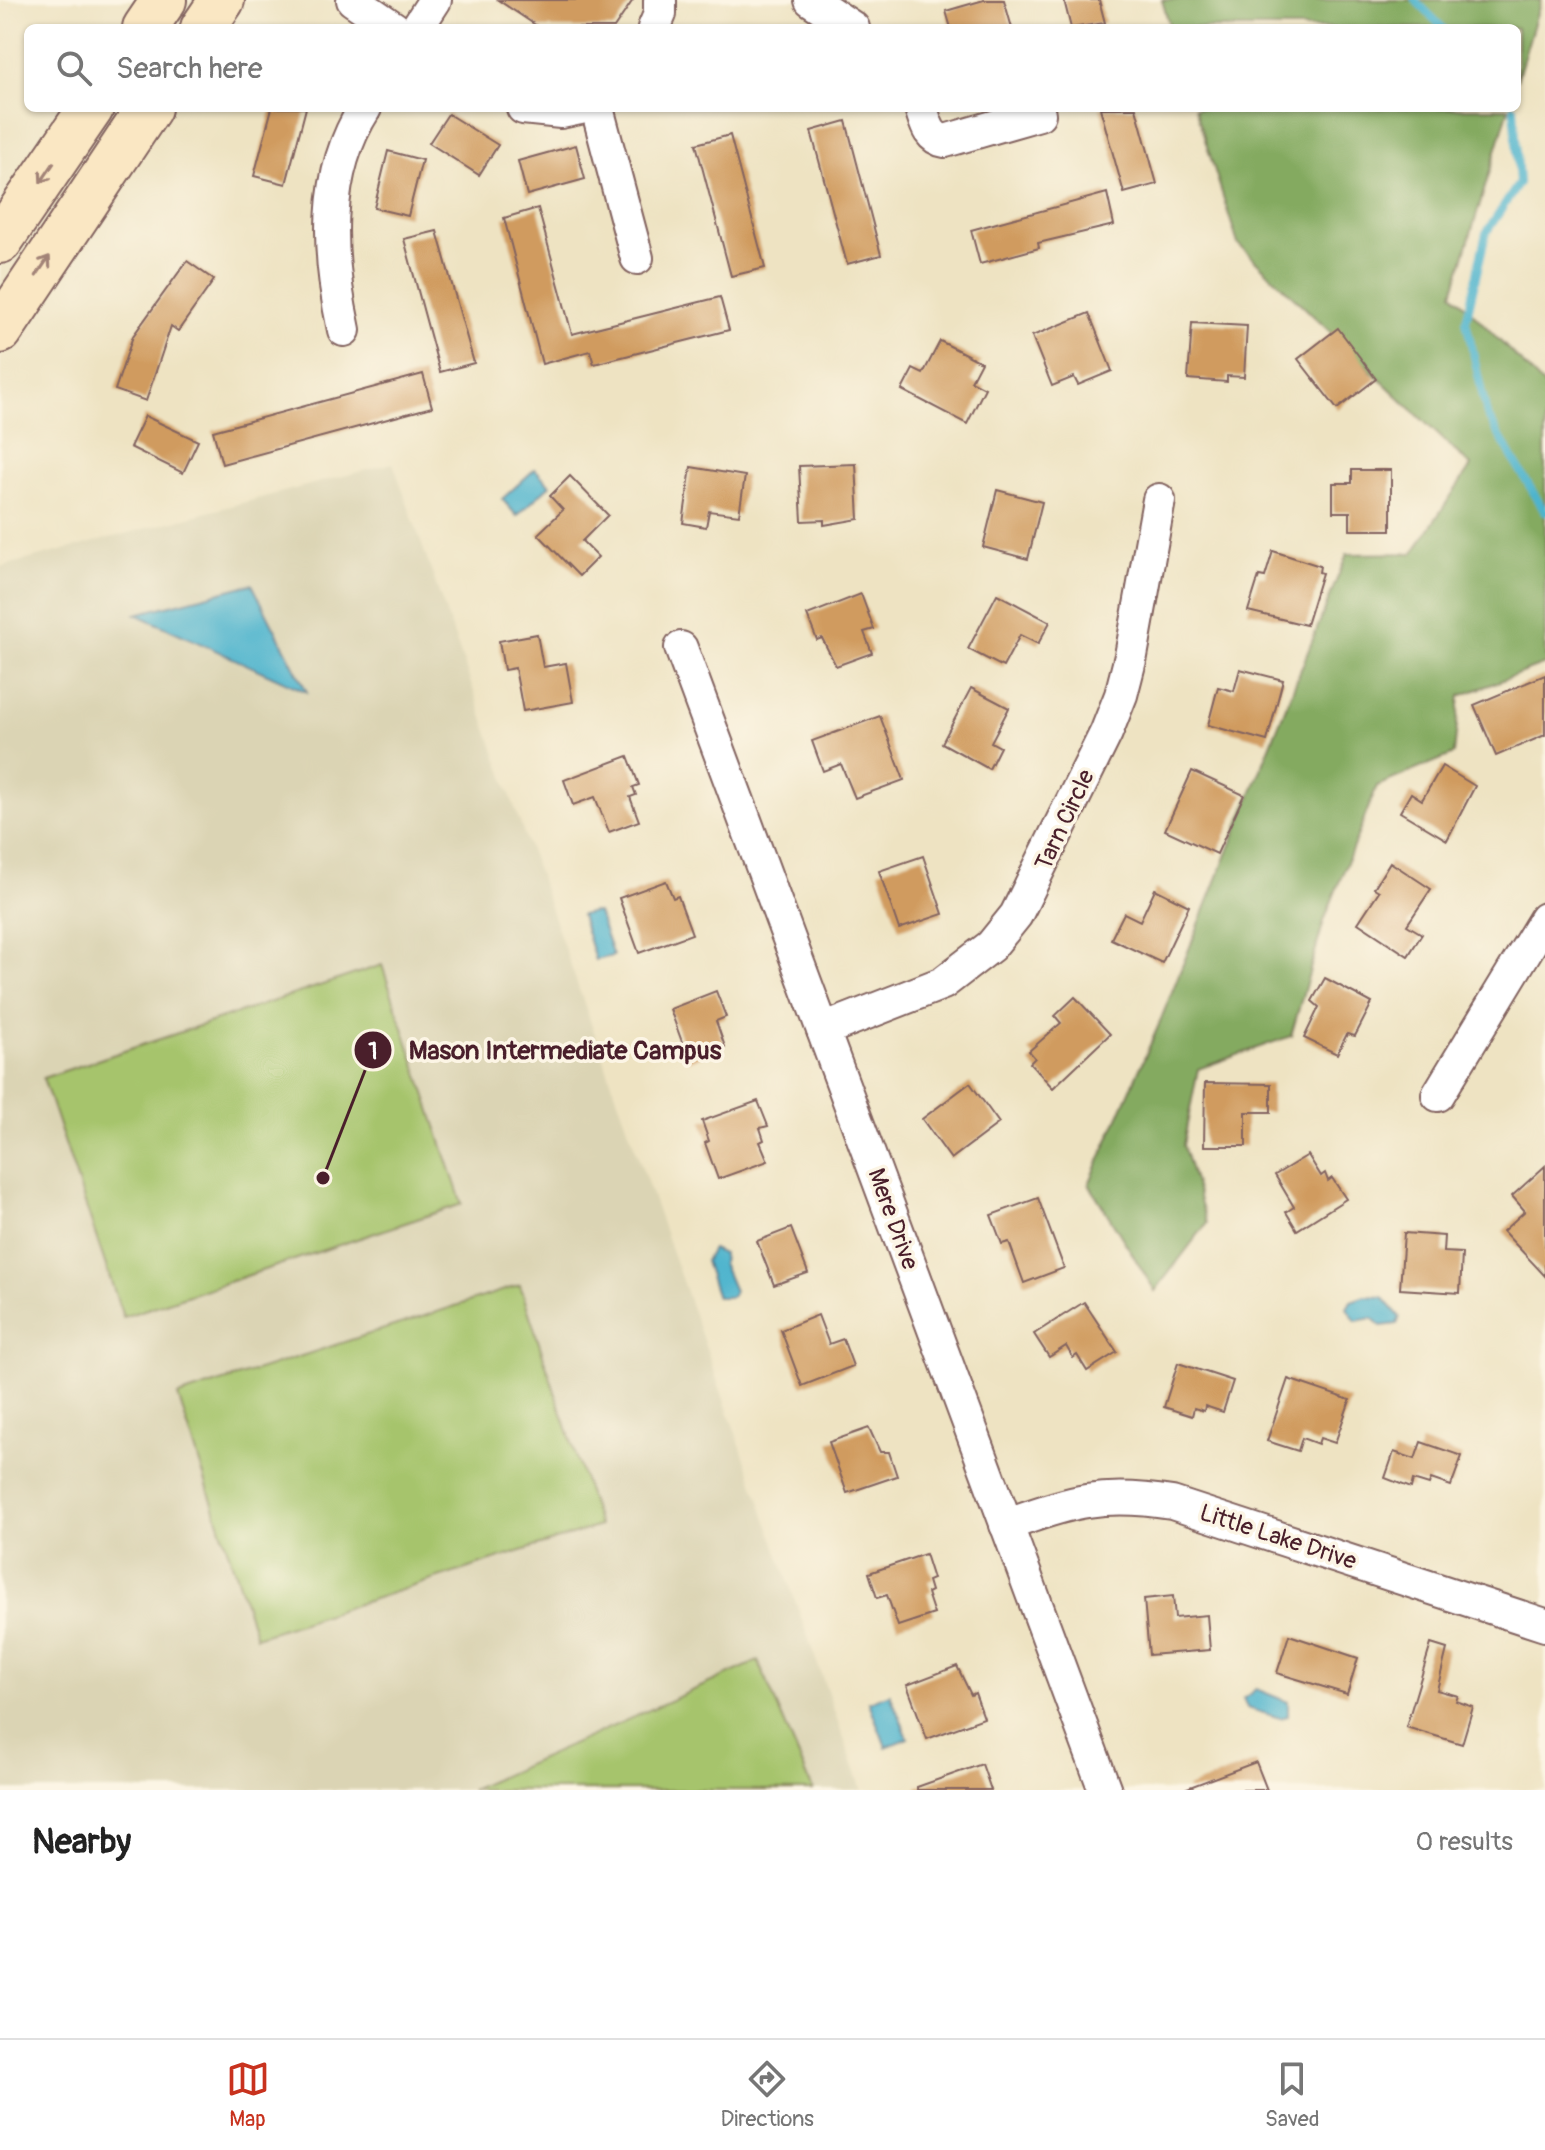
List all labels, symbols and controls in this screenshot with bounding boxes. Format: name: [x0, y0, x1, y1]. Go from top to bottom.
search box: [24, 24, 1521, 112]
icon: search: [52, 46, 96, 90]
text: Search here: [116, 50, 263, 87]
one-way arrow: [39, 161, 55, 183]
one-way arrow: [35, 255, 52, 277]
street label: Tarn Circle: [1029, 765, 1101, 875]
callout: Mason Intermediate Campus: [353, 1025, 737, 1075]
text: Mason Intermediate Campus: [409, 1035, 722, 1067]
text: 1: [368, 1037, 378, 1066]
street label: Mere Drive: [861, 1164, 925, 1274]
street label: Little Lake Drive: [1196, 1498, 1360, 1576]
text: Nearby: [32, 1821, 131, 1864]
text: 0 results: [1416, 1826, 1513, 1858]
tab: Map: [226, 2057, 270, 2133]
tab: Directions: [721, 2057, 814, 2133]
tab: Saved: [1265, 2057, 1319, 2133]

